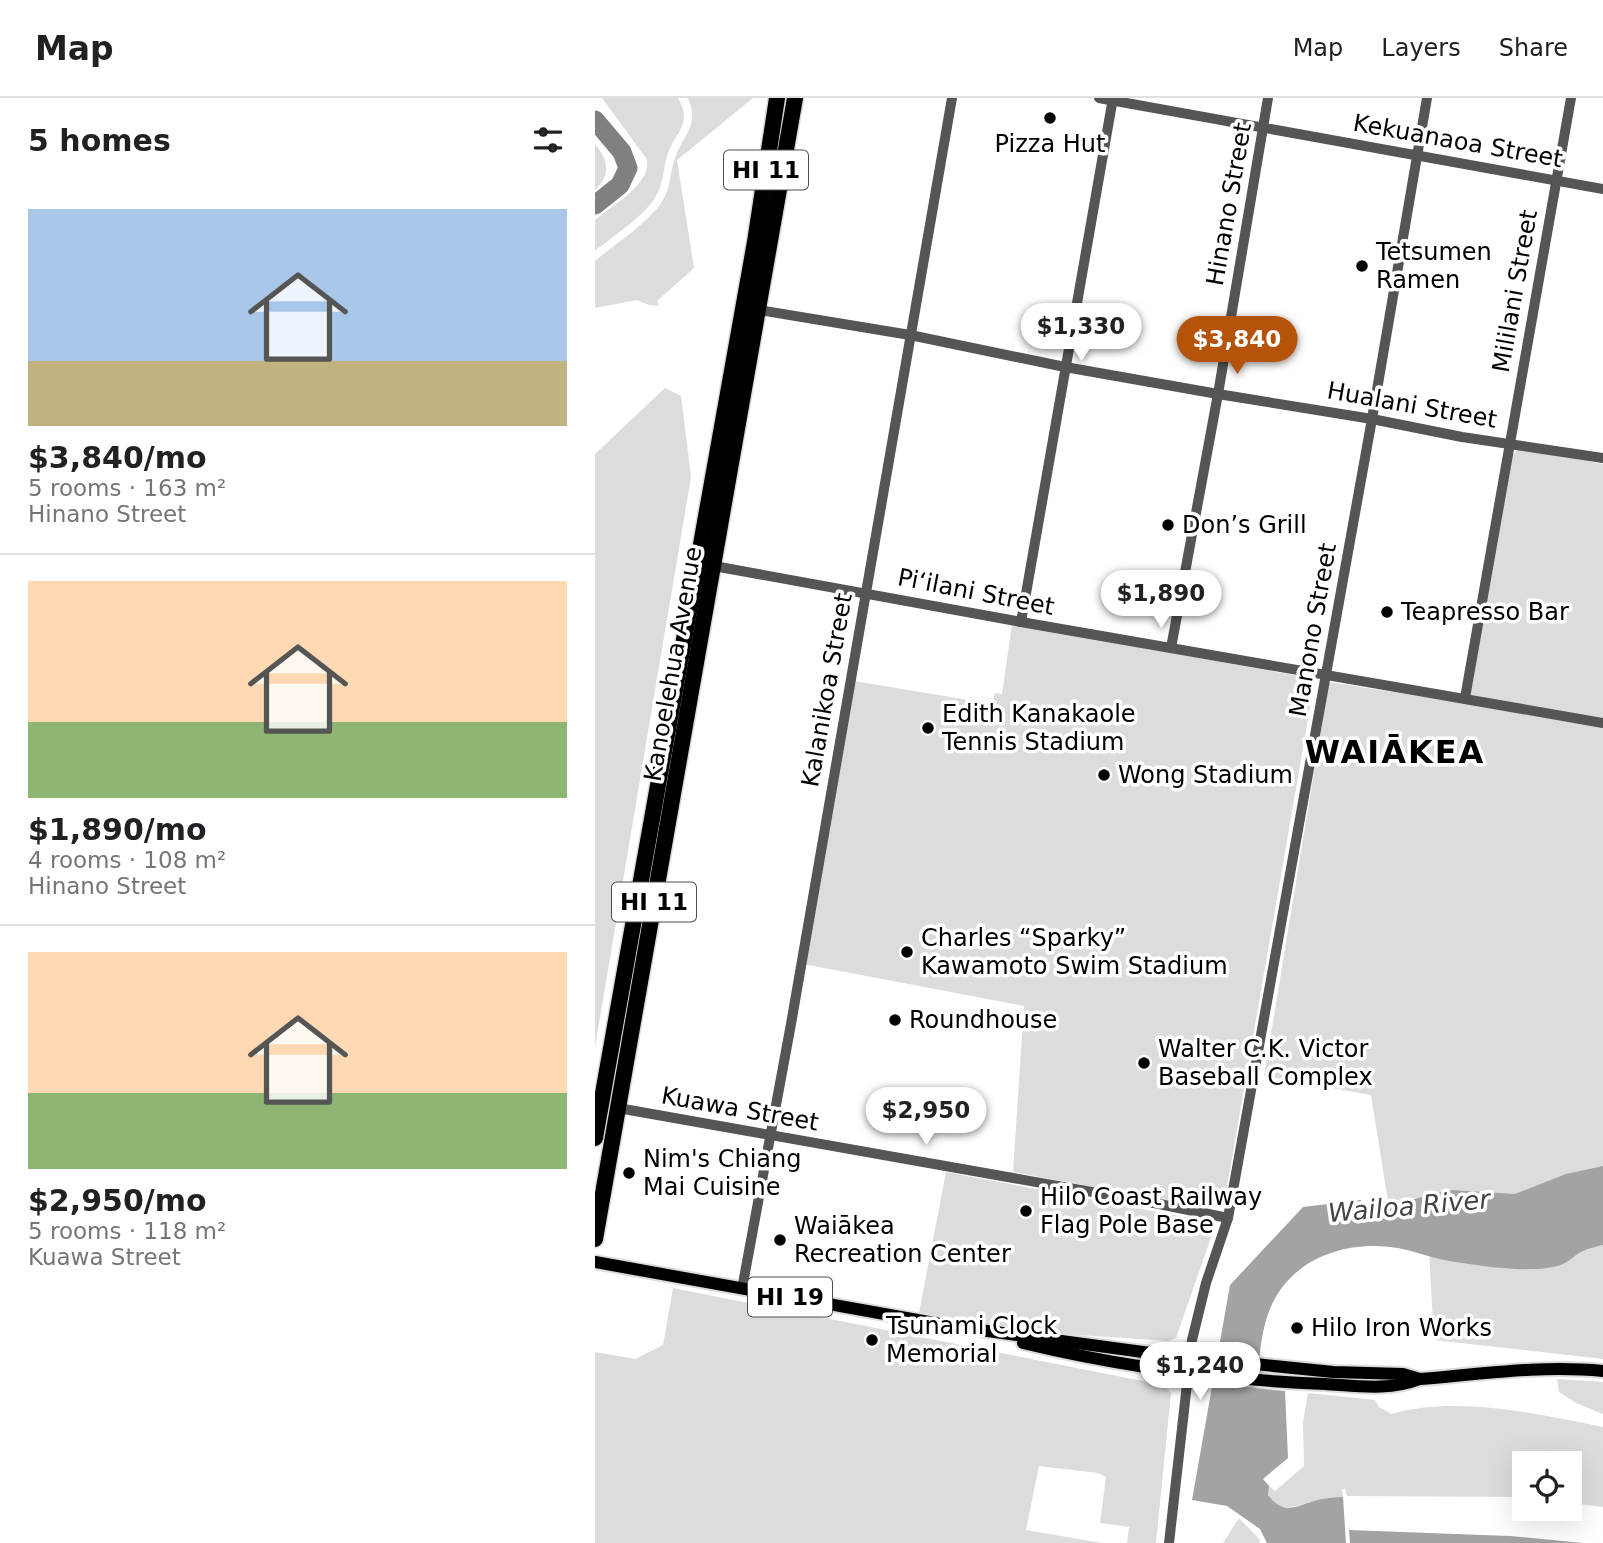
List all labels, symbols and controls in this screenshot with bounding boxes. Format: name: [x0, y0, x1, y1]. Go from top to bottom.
text: Map: [35, 29, 114, 68]
text: Map: [1293, 34, 1343, 62]
text: Layers: [1381, 34, 1461, 62]
text: Share: [1499, 34, 1568, 62]
street label: Kekuanaoa Street: [1351, 109, 1565, 173]
marker: Pizza Hut: [1042, 110, 1058, 126]
street label: Hinano Street: [1201, 120, 1257, 288]
icon: filters: [529, 121, 567, 159]
text: 5 homes: [28, 123, 171, 158]
place label: Pizza Hut: [995, 130, 1105, 158]
road number: HI 11: [724, 151, 808, 190]
street label: Mililani Street: [1487, 208, 1543, 374]
place label: Tetsumen Ramen: [1375, 238, 1492, 294]
icon: home: [235, 254, 361, 380]
marker: Tetsumen Ramen: [1354, 258, 1370, 274]
pin: $1,330: [1024, 303, 1138, 363]
text: $1,330: [1037, 313, 1125, 339]
pin: $3,840: [1180, 316, 1294, 376]
text: $3,840: [1193, 326, 1281, 352]
street label: Hualani Street: [1325, 376, 1499, 434]
text: $3,840/mo: [28, 440, 207, 475]
text: 5 rooms · 163 m²: [28, 475, 226, 501]
text: Hinano Street: [28, 501, 186, 527]
place label: Don’s Grill: [1182, 511, 1307, 539]
marker: Don’s Grill: [1160, 517, 1176, 533]
street label: Manono Street: [1284, 541, 1342, 719]
street label: Kanoelehua Avenue: [639, 544, 707, 784]
street label: Pi‘ilani Street: [895, 563, 1057, 621]
pin: $1,890: [1104, 570, 1218, 630]
text: $1,890: [1117, 580, 1205, 606]
street label: Kalanikoa Street: [796, 591, 858, 789]
place label: Teapresso Bar: [1400, 598, 1569, 626]
marker: Teapresso Bar: [1379, 604, 1395, 620]
icon: home: [235, 626, 361, 752]
place label: Edith Kanakaole Tennis Stadium: [941, 700, 1136, 756]
marker: Edith Kanakaole Tennis Stadium: [920, 720, 936, 736]
district label: WAIĀKEA: [1305, 733, 1485, 771]
place label: Wong Stadium: [1118, 761, 1293, 789]
marker: Wong Stadium: [1096, 767, 1112, 783]
text: $1,890/mo: [28, 812, 207, 847]
text: 4 rooms · 108 m²: [28, 847, 226, 873]
text: Hinano Street: [28, 873, 186, 899]
road number: HI 11: [612, 882, 696, 922]
place label: Charles “Sparky” Kawamoto Swim Stadium: [921, 924, 1228, 980]
marker: Charles “Sparky” Kawamoto Swim Stadium: [899, 944, 915, 960]
icon: home: [235, 997, 361, 1123]
place label: Roundhouse: [909, 1006, 1057, 1034]
marker: Roundhouse: [887, 1012, 903, 1028]
place label: Walter C.K. Victor Baseball Complex: [1158, 1035, 1373, 1091]
marker: Walter C.K. Victor Baseball Complex: [1136, 1055, 1152, 1071]
street label: Kuawa Street: [659, 1081, 821, 1137]
pin: $2,950: [869, 1088, 983, 1147]
text: $2,950: [882, 1097, 970, 1123]
place label: Nim's Chiang Mai Cuisine: [643, 1145, 802, 1201]
marker: Nim's Chiang Mai Cuisine: [621, 1165, 637, 1181]
text: $2,950/mo: [28, 1183, 207, 1218]
place label: Hilo Coast Railway Flag Pole Base: [1040, 1183, 1262, 1239]
water label: Wailoa River: [1327, 1184, 1493, 1228]
marker: Hilo Coast Railway Flag Pole Base: [1018, 1203, 1034, 1219]
place label: Waiākea Recreation Center: [794, 1212, 1011, 1268]
text: 5 rooms · 118 m²: [28, 1218, 226, 1244]
marker: Waiākea Recreation Center: [772, 1232, 788, 1248]
text: Kuawa Street: [28, 1244, 181, 1270]
road number: HI 19: [748, 1278, 832, 1316]
place label: Tsunami Clock Memorial: [885, 1312, 1057, 1368]
place label: Hilo Iron Works: [1311, 1314, 1492, 1342]
marker: Hilo Iron Works: [1289, 1320, 1305, 1336]
marker: Tsunami Clock Memorial: [864, 1332, 880, 1348]
pin: $1,240: [1143, 1342, 1257, 1402]
text: $1,240: [1156, 1352, 1244, 1378]
map controls: [1512, 1451, 1582, 1521]
button: locate: [1512, 1451, 1582, 1521]

